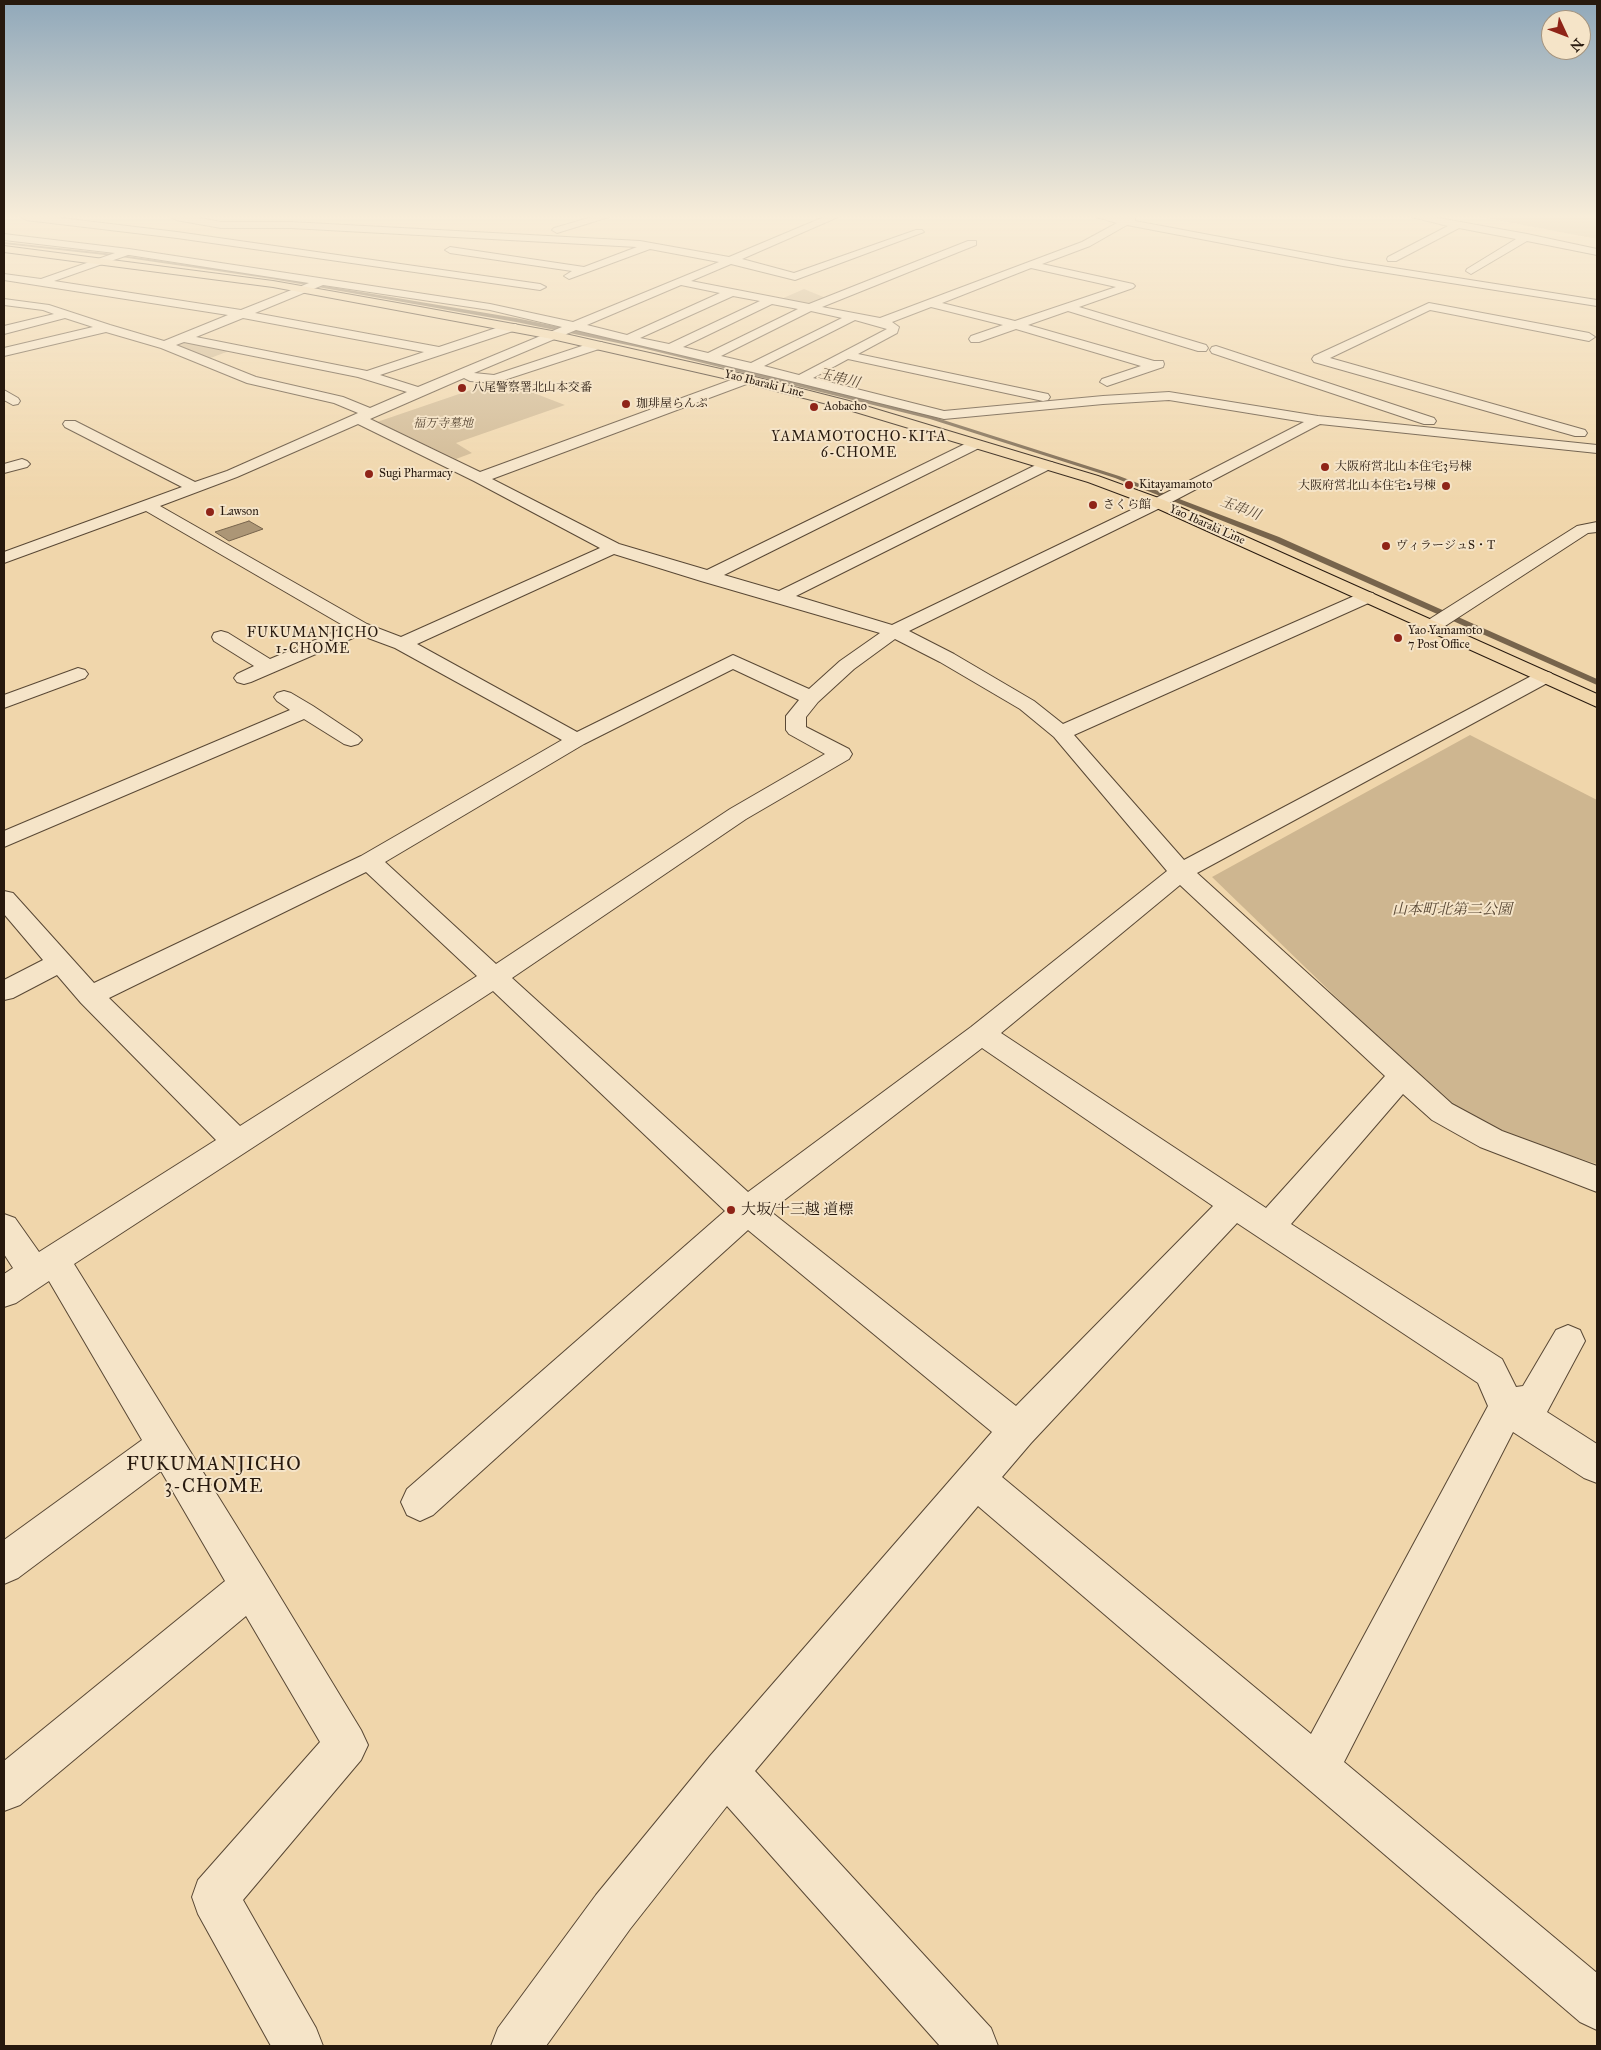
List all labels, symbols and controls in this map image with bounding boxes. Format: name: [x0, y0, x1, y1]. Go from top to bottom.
north arrow: [1541, 10, 1591, 60]
text: N: [1566, 35, 1587, 55]
water label: 玉串川: [817, 366, 861, 392]
street label: Yao Ibaraki Line: [723, 367, 805, 401]
place label: 八尾警察署北山本交番: [472, 381, 592, 395]
marker: 八尾警察署北山本交番: [456, 382, 468, 394]
place label: 珈琲屋らんぷ: [636, 397, 708, 411]
marker: 珈琲屋らんぷ: [620, 398, 632, 410]
place label: Aobacho: [824, 400, 867, 414]
marker: Aobacho: [808, 401, 820, 413]
park label: 福万寺墓地: [413, 417, 473, 431]
district label: YAMAMOTOCHO-KITA 6-CHOME: [769, 430, 949, 462]
place label: 大阪府営北山本住宅3号棟: [1335, 460, 1472, 474]
marker: 大阪府営北山本住宅3号棟: [1319, 461, 1331, 473]
place label: Sugi Pharmacy: [379, 467, 453, 481]
marker: Sugi Pharmacy: [363, 468, 375, 480]
place label: Kitayamamoto: [1139, 478, 1212, 492]
marker: Kitayamamoto: [1123, 479, 1135, 491]
place label: 大阪府営北山本住宅2号棟: [1298, 479, 1436, 493]
marker: 大阪府営北山本住宅2号棟: [1440, 480, 1452, 492]
water label: 玉串川: [1217, 494, 1263, 524]
place label: さくら館: [1103, 498, 1151, 512]
marker: さくら館: [1087, 499, 1099, 511]
street label: Yao Ibaraki Line: [1167, 502, 1247, 548]
place label: Lawson: [220, 505, 259, 519]
marker: Lawson: [204, 506, 216, 518]
place label: ヴィラージュS・T: [1396, 539, 1495, 553]
marker: ヴィラージュS・T: [1380, 540, 1392, 552]
place label: Yao Yamamoto 7 Post Office: [1408, 624, 1482, 652]
district label: FUKUMANJICHO 1-CHOME: [245, 626, 381, 658]
marker: Yao Yamamoto 7 Post Office: [1392, 632, 1404, 644]
park label: 山本町北第二公園: [1392, 901, 1512, 919]
place label: 大坂/十三越 道標: [741, 1201, 853, 1219]
marker: 大坂/十三越 道標: [725, 1204, 737, 1216]
district label: FUKUMANJICHO 3-CHOME: [125, 1454, 303, 1498]

